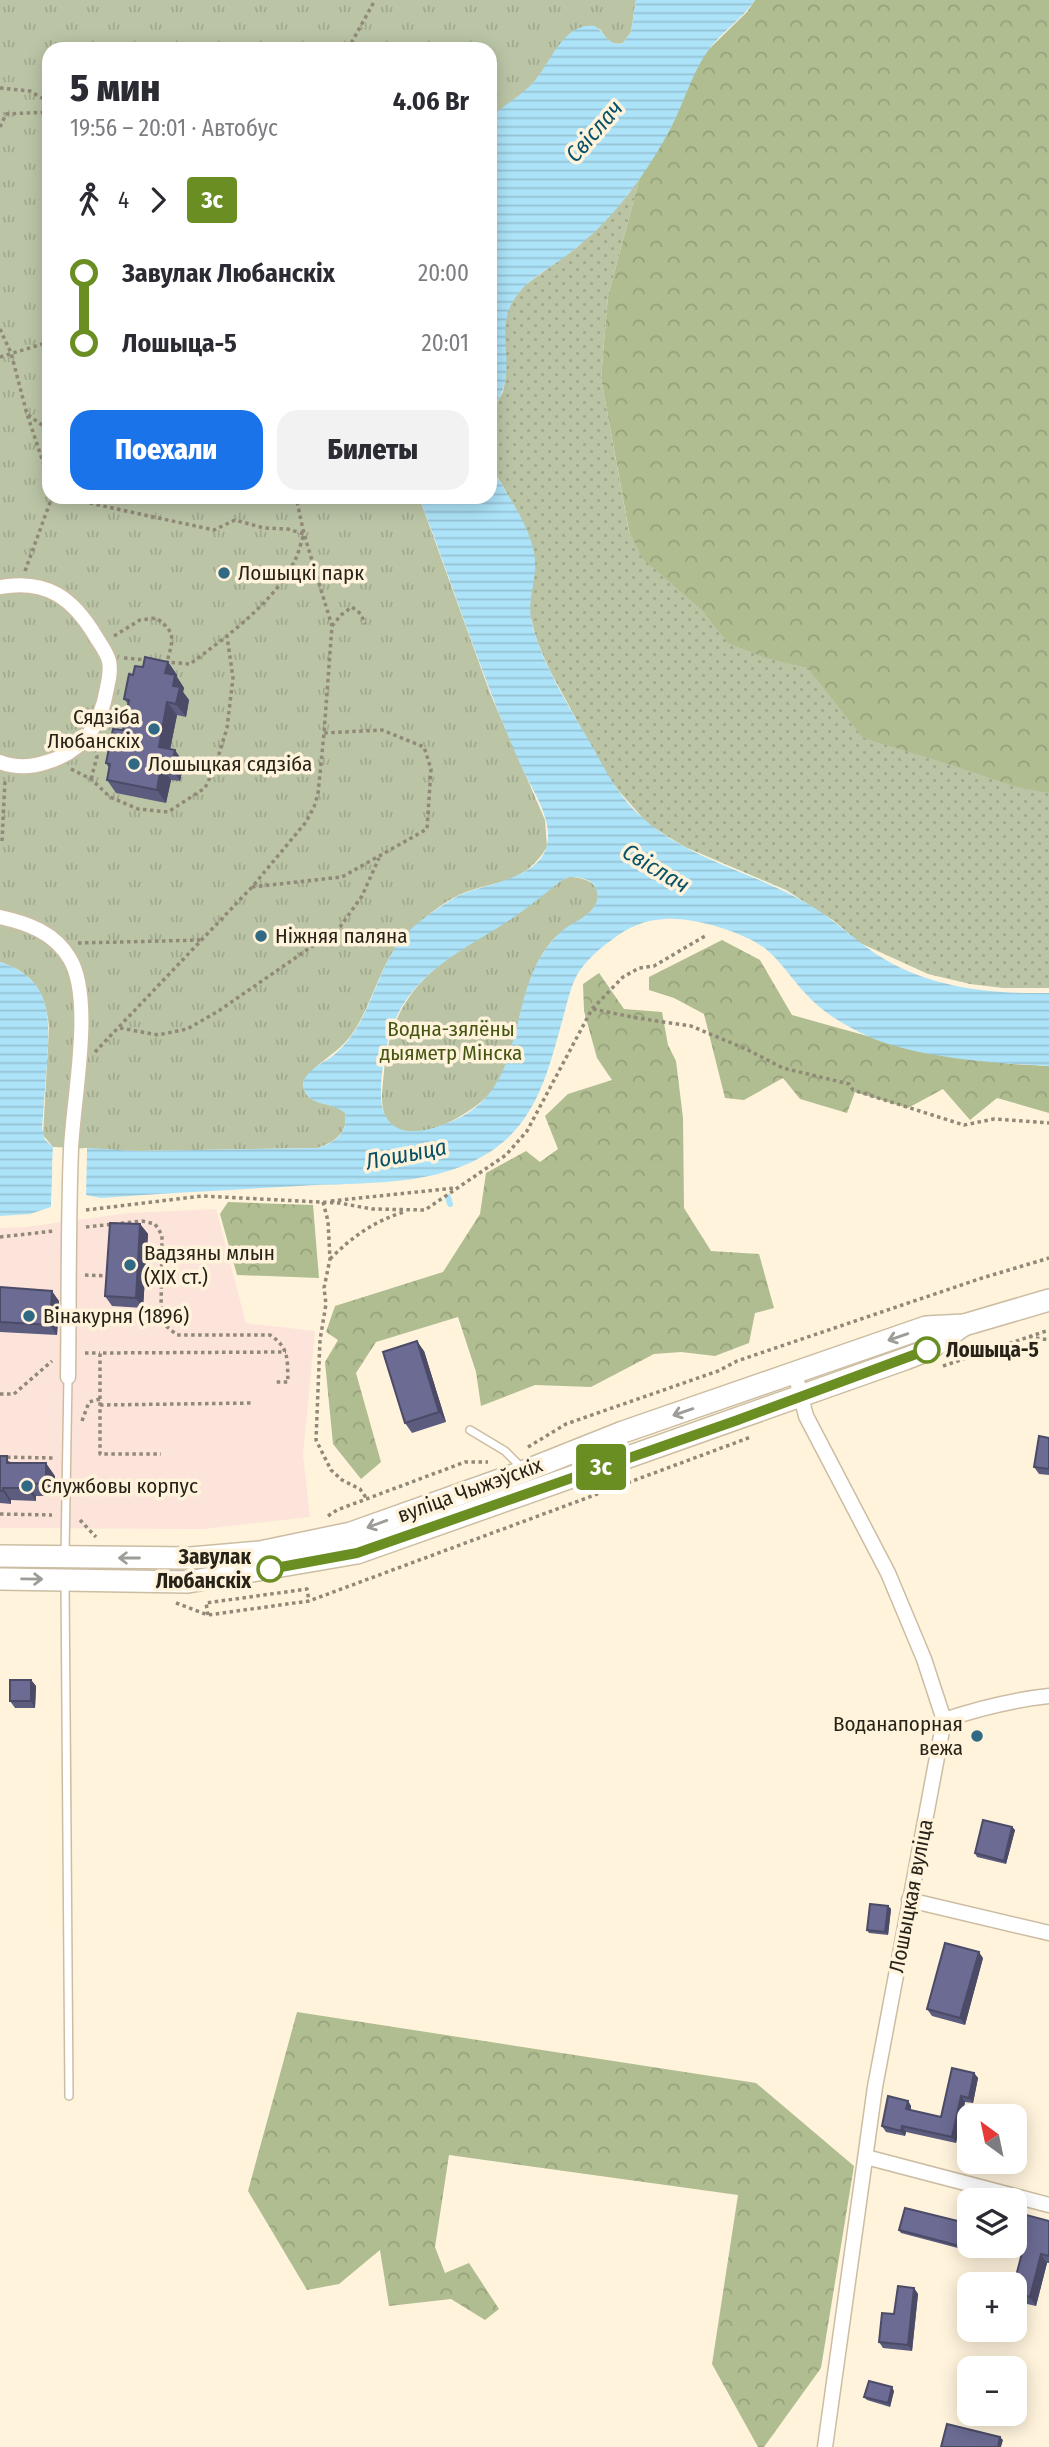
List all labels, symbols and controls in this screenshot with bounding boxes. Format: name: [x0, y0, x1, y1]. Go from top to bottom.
text: 5 мин: [70, 65, 160, 111]
text: 4.06 Br: [393, 86, 469, 117]
water label: Свіслач: [559, 94, 629, 168]
text: 19:56 – 20:01 · Автобус: [70, 114, 278, 142]
icon: walk: [70, 181, 108, 219]
icon: forward: [139, 181, 177, 219]
text: 4: [118, 186, 129, 214]
text: 3с: [201, 186, 223, 214]
text: Завулак Любанскіх: [122, 258, 335, 289]
text: 20:00: [418, 259, 469, 287]
text: Лошыца-5: [122, 328, 237, 359]
text: 20:01: [422, 329, 469, 357]
button: Поехали: [70, 410, 263, 490]
button: Билеты: [277, 410, 469, 490]
place label: Лошыцкі парк: [238, 560, 364, 586]
marker: Лошыцкі парк: [216, 565, 232, 581]
place label: Сядзіба Любанскіх: [47, 704, 141, 754]
marker: Сядзіба Любанскіх: [146, 721, 162, 737]
place label: Лошыцкая сядзіба: [148, 751, 312, 777]
marker: Лошыцкая сядзіба: [126, 756, 142, 772]
water label: Свіслач: [617, 837, 695, 899]
place label: Ніжняя паляна: [275, 923, 408, 949]
marker: Ніжняя паляна: [253, 928, 269, 944]
park label: Водна-зялёны дыяметр Мінска: [380, 1016, 522, 1066]
water label: Лошыца: [362, 1132, 449, 1176]
place label: Вадзяны млын (XIX ст.): [144, 1240, 275, 1290]
marker: Вадзяны млын (XIX ст.): [122, 1257, 138, 1273]
place label: Вінакурня (1896): [43, 1303, 189, 1329]
marker: Вінакурня (1896): [21, 1308, 37, 1324]
one-way arrow: [887, 1332, 909, 1344]
marker: Лошыца-5: [914, 1337, 940, 1363]
place label: Лошыца-5: [946, 1337, 1039, 1363]
one-way arrow: [672, 1407, 694, 1419]
line badge: 3с: [570, 1444, 632, 1490]
street label: вуліца Чыжэўскіх: [394, 1451, 547, 1528]
text: 3с: [590, 1453, 612, 1481]
place label: Службовы корпус: [41, 1473, 198, 1499]
marker: Службовы корпус: [19, 1478, 35, 1494]
one-way arrow: [367, 1519, 389, 1531]
place label: Завулак Любанскіх: [156, 1544, 252, 1594]
one-way arrow: [118, 1551, 141, 1565]
marker: Завулак Любанскіх: [257, 1556, 283, 1582]
one-way arrow: [21, 1572, 44, 1586]
place label: Воданапорная вежа: [833, 1711, 963, 1761]
marker: Воданапорная вежа: [969, 1728, 985, 1744]
street label: Лошыцкая вуліца: [883, 1817, 939, 1975]
north arrow: [957, 2104, 1027, 2174]
map controls: [957, 2104, 1027, 2426]
button: layers: [957, 2188, 1027, 2258]
button: +: [957, 2272, 1027, 2342]
button: −: [957, 2356, 1027, 2426]

